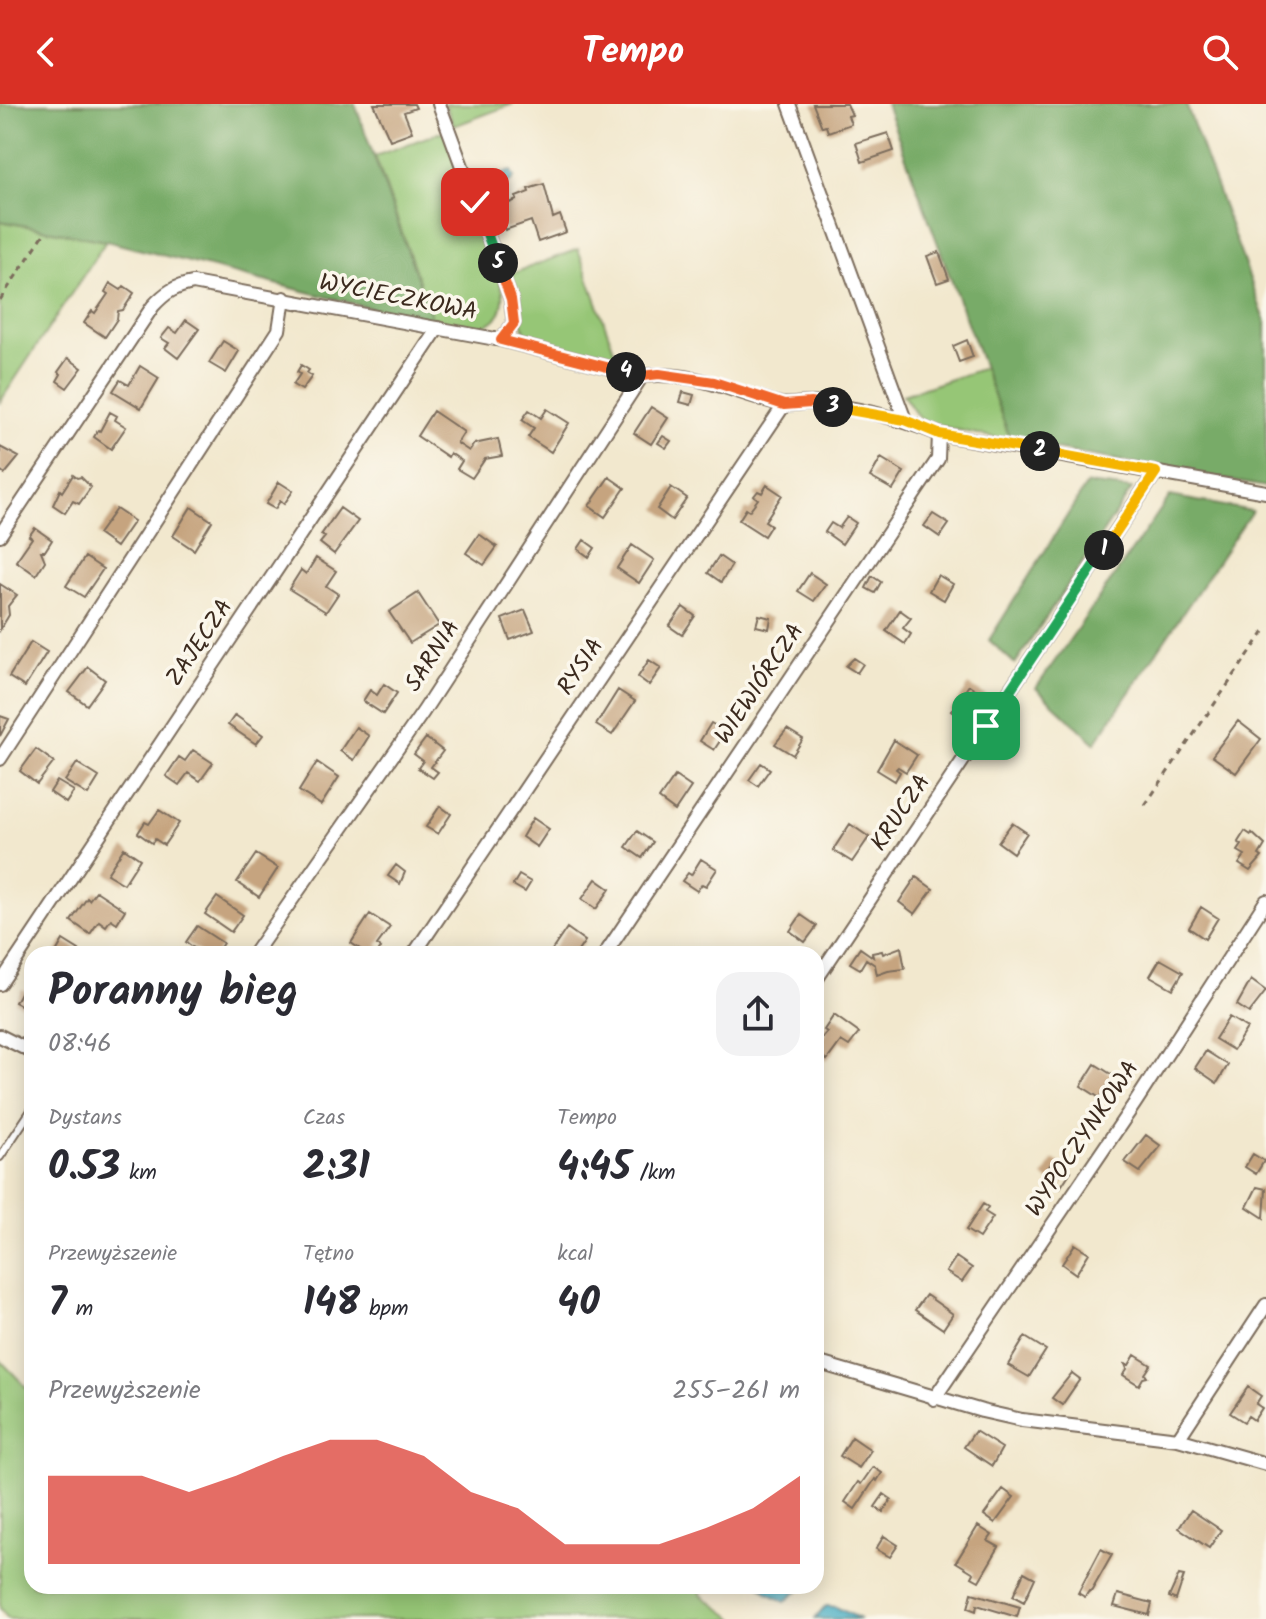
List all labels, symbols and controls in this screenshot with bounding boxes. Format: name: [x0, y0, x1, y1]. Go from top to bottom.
text: Tempo: [582, 24, 684, 81]
icon: back: [24, 30, 68, 74]
icon: search: [1198, 30, 1242, 74]
pin: [441, 168, 509, 236]
icon: check: [453, 180, 497, 224]
pin: 5: [478, 243, 518, 283]
text: 5: [492, 245, 504, 280]
street label: WYCIECZKOWA: [316, 264, 480, 332]
pin: 4: [606, 352, 646, 392]
text: 4: [620, 354, 632, 389]
pin: 3: [813, 387, 853, 427]
text: 3: [827, 389, 839, 424]
pin: 2: [1020, 431, 1060, 471]
text: 2: [1034, 433, 1046, 468]
pin: 1: [1084, 530, 1124, 570]
text: 1: [1101, 532, 1107, 567]
street label: ZAJĘCZA: [156, 591, 244, 695]
street label: SARNIA: [395, 612, 471, 700]
street label: WIEWIÓRCZA: [705, 615, 815, 753]
street label: RYSIA: [547, 630, 615, 704]
pin: [952, 692, 1020, 760]
icon: arrive: [964, 704, 1008, 748]
street label: KRUCZA: [861, 766, 941, 860]
text: Poranny bieg: [48, 958, 298, 1028]
button: share: [716, 972, 800, 1056]
text: 08:46: [48, 1023, 112, 1065]
street label: WYPOCZYNKOWA: [1016, 1053, 1150, 1225]
text: Dystans: [48, 1101, 122, 1136]
text: Czas: [303, 1101, 345, 1136]
text: Tempo: [557, 1101, 617, 1136]
text: 0.53: [48, 1136, 120, 1200]
text: 2:31: [303, 1136, 370, 1200]
text: 4:45: [557, 1136, 631, 1200]
text: km: [120, 1156, 157, 1191]
text: /km: [631, 1156, 675, 1191]
text: Przewyższenie: [48, 1237, 177, 1272]
text: Tętno: [303, 1237, 354, 1272]
text: kcal: [557, 1237, 593, 1272]
text: 7: [48, 1272, 67, 1336]
text: 148: [303, 1272, 360, 1336]
text: 40: [557, 1272, 600, 1336]
text: m: [67, 1292, 93, 1327]
text: bpm: [360, 1292, 409, 1327]
text: Przewyższenie: [48, 1370, 201, 1412]
text: 255–261 m: [672, 1370, 800, 1412]

